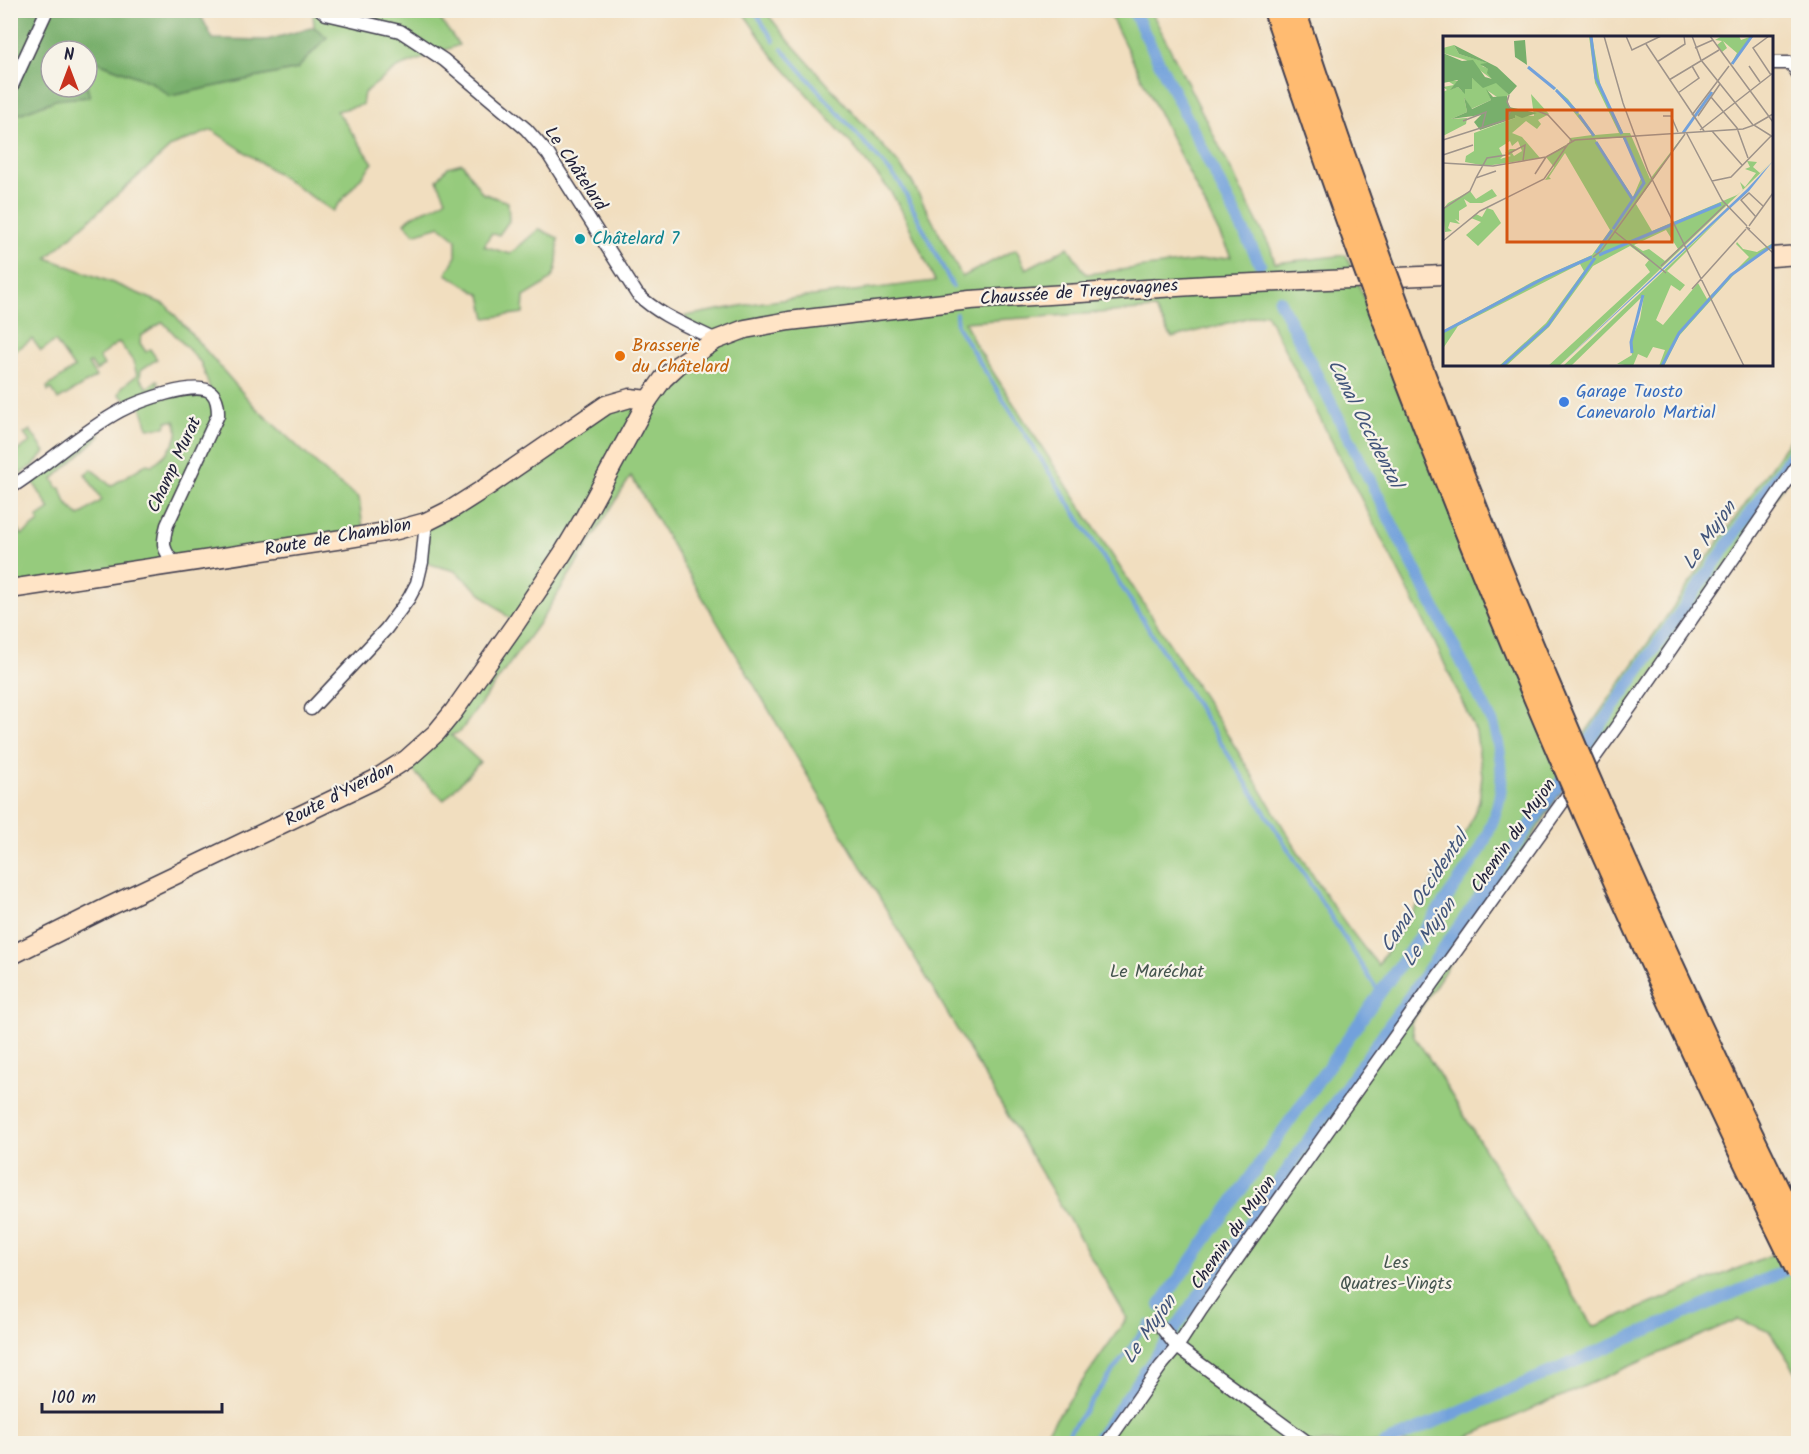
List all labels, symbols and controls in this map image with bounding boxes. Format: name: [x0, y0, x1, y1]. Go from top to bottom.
inset map: [1443, 36, 1773, 366]
north arrow: [39, 39, 99, 99]
text: N: [64, 43, 74, 68]
street label: Le Châtelard: [536, 121, 615, 218]
place label: Châtelard 7: [592, 225, 680, 254]
marker: Châtelard 7: [573, 232, 587, 246]
street label: Chaussée de Treycovagnes: [979, 272, 1179, 314]
place label: Brasserie du Châtelard: [632, 332, 730, 382]
marker: Brasserie du Châtelard: [613, 349, 627, 363]
water label: Canal Occidental: [1318, 354, 1412, 498]
place label: Garage Tuosto Canevarolo Martial: [1576, 378, 1716, 428]
marker: Garage Tuosto Canevarolo Martial: [1557, 395, 1571, 409]
street label: Champ Murat: [140, 411, 210, 518]
water label: Le Mujon: [1674, 494, 1746, 577]
street label: Route de Chamblon: [262, 511, 414, 565]
street label: Route d'Yverdon: [280, 755, 400, 835]
street label: Chemin du Mujon: [1464, 773, 1564, 899]
water label: Canal Occidental: [1372, 821, 1480, 959]
water label: Le Mujon: [1394, 891, 1466, 974]
park label: Le Maréchat: [1110, 958, 1205, 987]
street label: Chemin du Mujon: [1184, 1170, 1284, 1296]
park label: Les Quatres-Vingts: [1340, 1249, 1452, 1299]
water label: Le Mujon: [1114, 1288, 1186, 1371]
scale bar: [42, 1376, 222, 1414]
text: 100 m: [51, 1384, 96, 1413]

